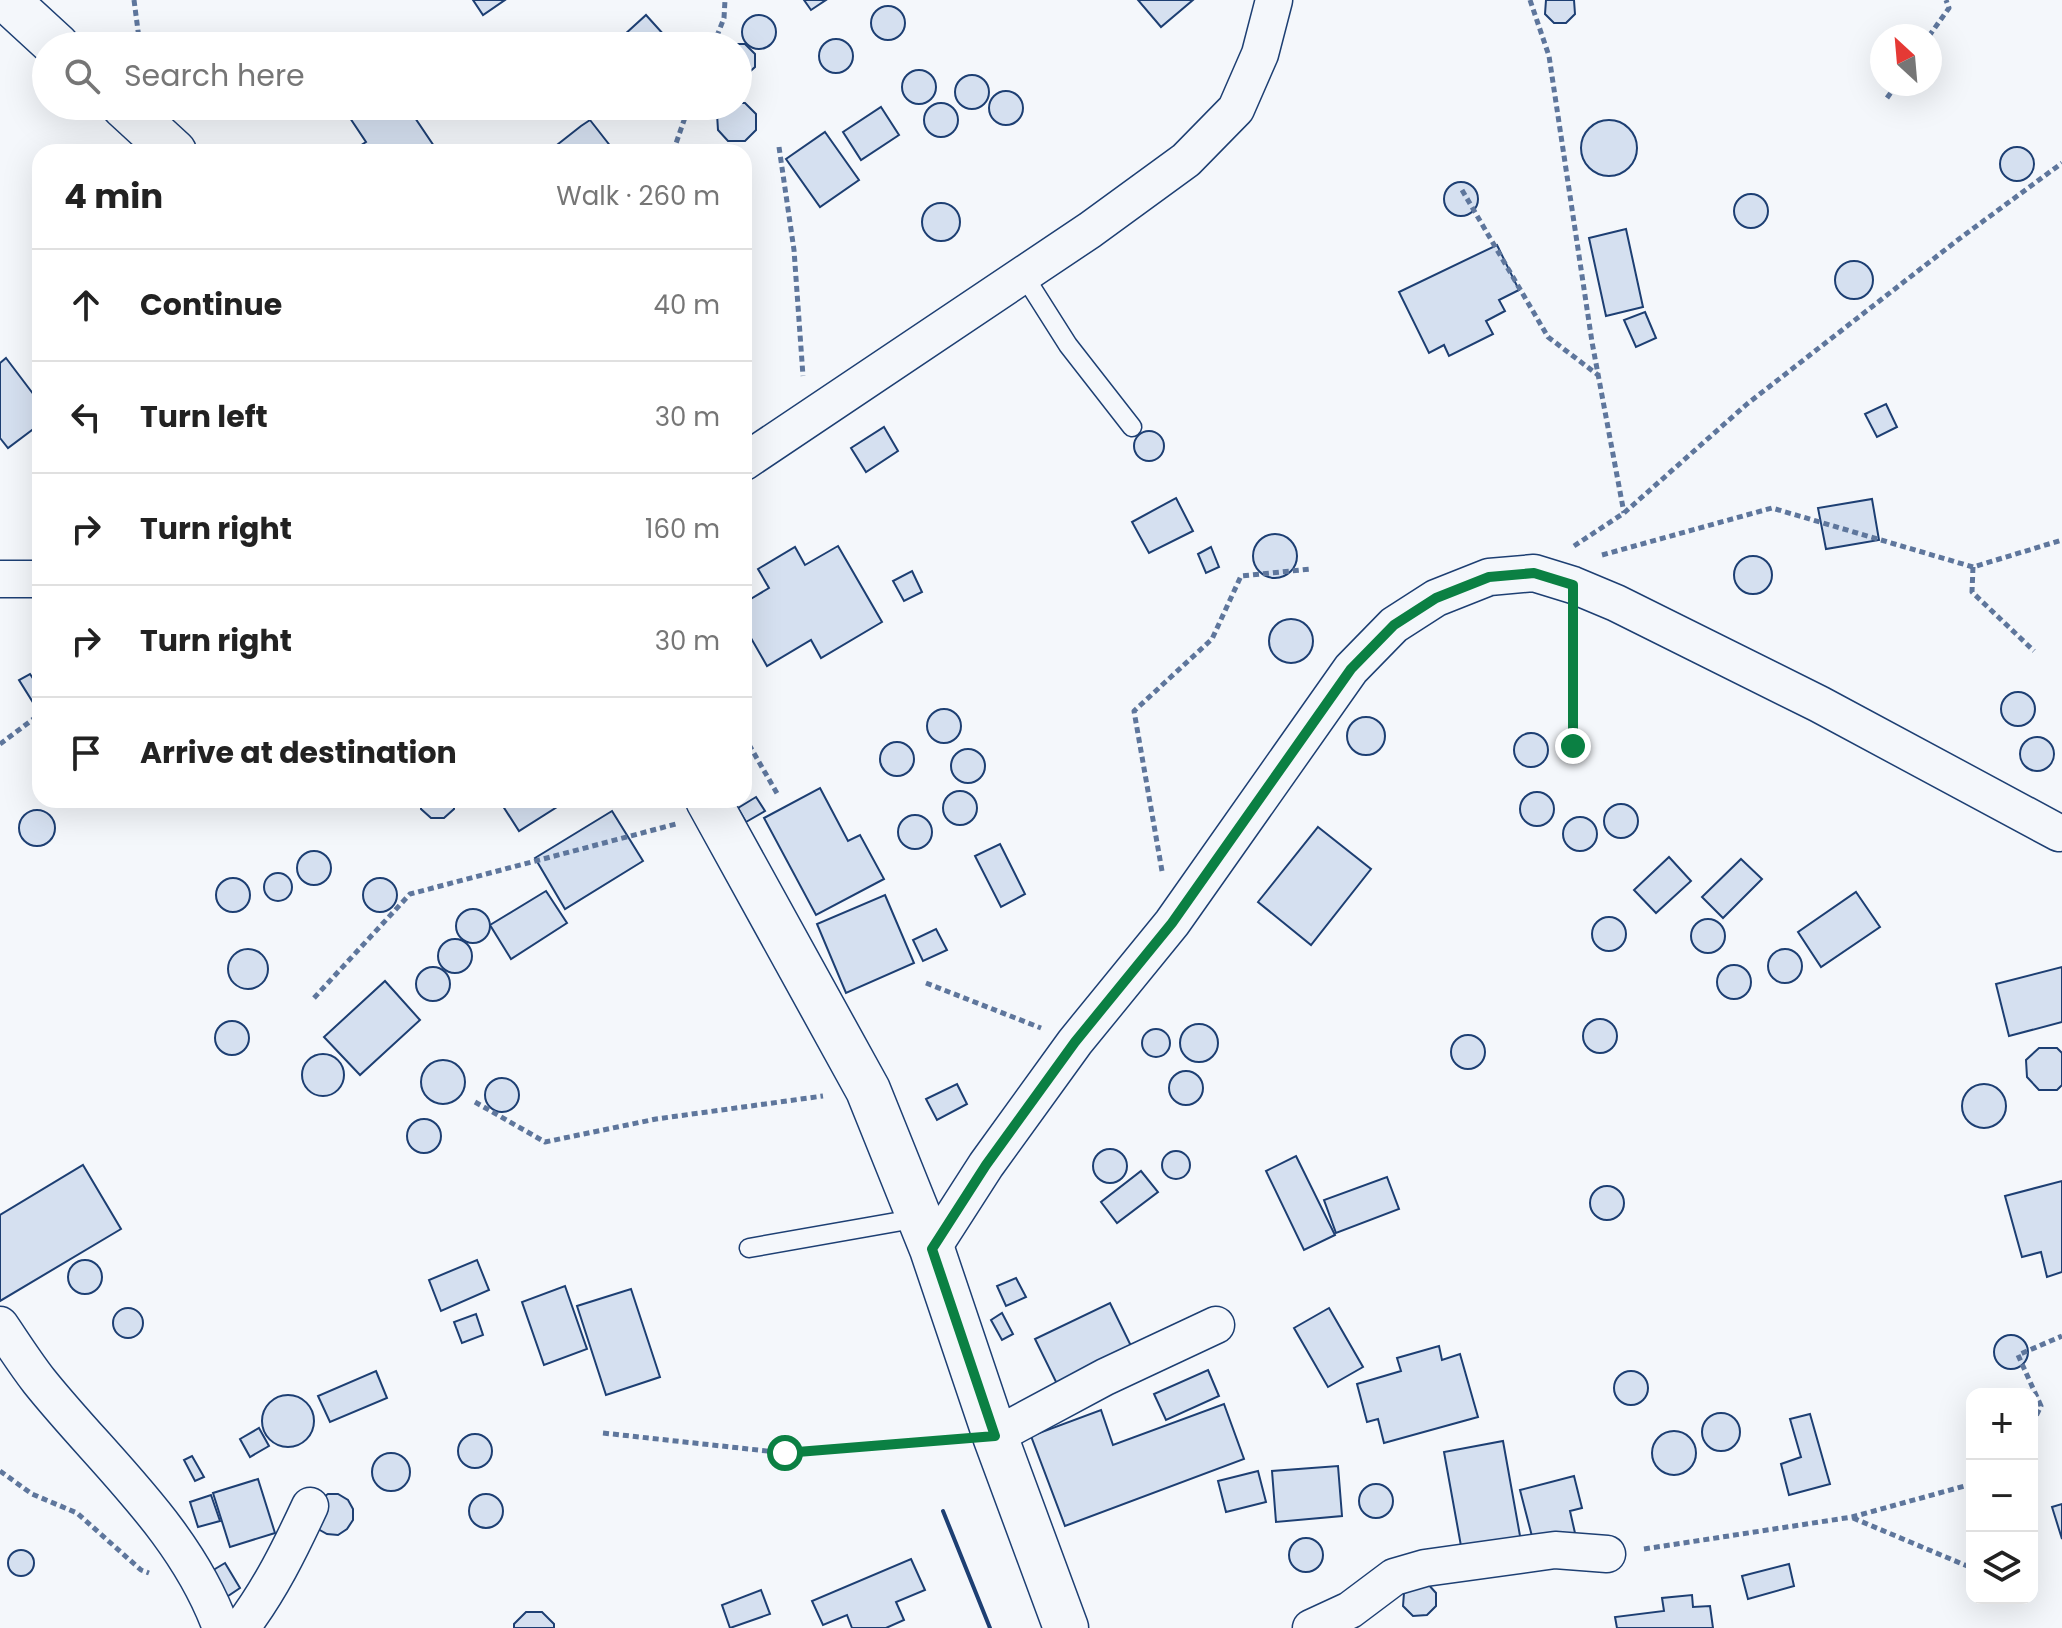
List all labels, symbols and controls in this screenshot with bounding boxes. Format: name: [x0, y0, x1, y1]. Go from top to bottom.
north arrow: [1870, 24, 1942, 96]
search box: [32, 32, 752, 120]
icon: search: [60, 54, 104, 98]
text: Search here: [124, 54, 305, 97]
text: 4 min: [64, 172, 163, 220]
text: Walk · 260 m: [556, 178, 720, 214]
icon: ahead: [64, 283, 108, 327]
text: Continue: [140, 283, 282, 326]
text: 40 m: [654, 287, 720, 323]
icon: left: [64, 395, 108, 439]
text: Turn left: [140, 395, 268, 438]
text: 30 m: [655, 399, 720, 435]
icon: right: [64, 507, 108, 551]
text: Turn right: [140, 507, 292, 550]
text: 160 m: [645, 511, 720, 547]
icon: right: [64, 619, 108, 663]
text: Turn right: [140, 619, 292, 662]
text: 30 m: [655, 623, 720, 659]
route end: [1555, 728, 1591, 764]
icon: arrive: [64, 731, 108, 775]
text: Arrive at destination: [140, 731, 457, 774]
map controls: [1966, 1388, 2038, 1604]
button: +: [1966, 1388, 2038, 1460]
route start: [767, 1435, 803, 1471]
button: −: [1966, 1460, 2038, 1532]
button: layers: [1966, 1532, 2038, 1604]

